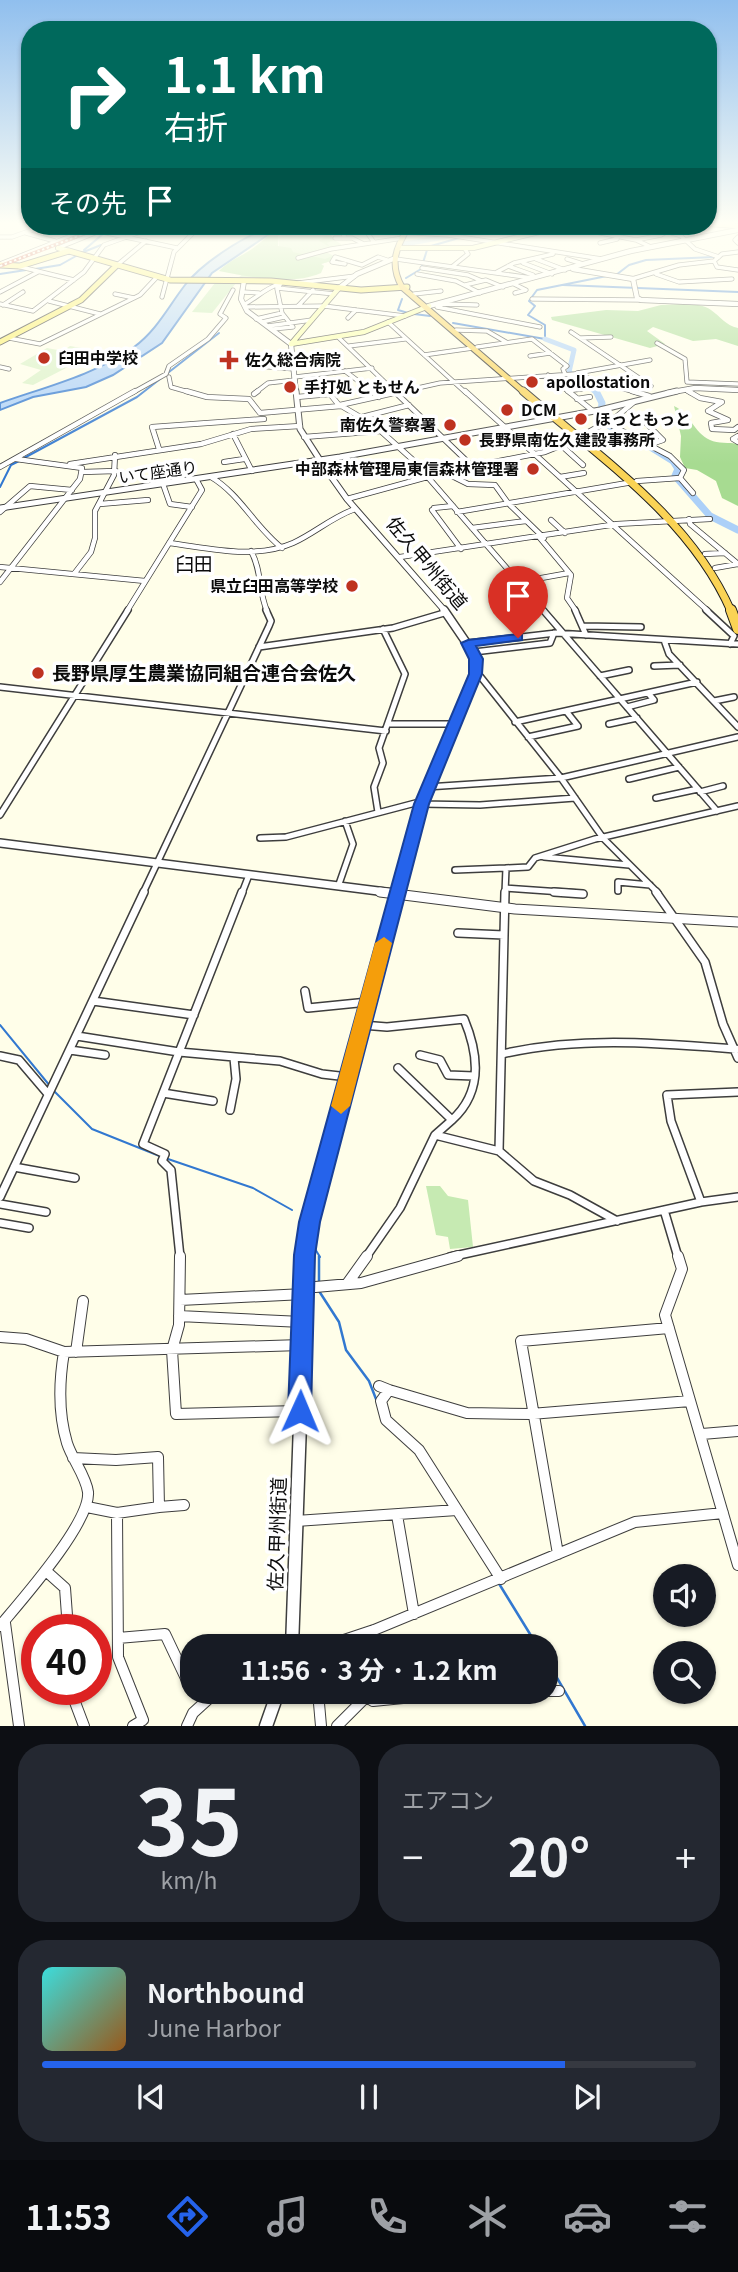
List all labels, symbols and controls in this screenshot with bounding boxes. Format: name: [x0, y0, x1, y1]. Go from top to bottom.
text: 1.1 km: [164, 36, 326, 107]
icon: right: [49, 49, 140, 140]
text: 右折: [164, 102, 228, 148]
icon: arrive: [141, 182, 179, 220]
text: その先: [49, 183, 127, 220]
place label: 臼田中学校: [58, 345, 138, 369]
place label: 佐久総合病院: [244, 347, 341, 371]
marker: 臼田中学校: [36, 350, 52, 366]
marker: 佐久総合病院: [219, 350, 239, 370]
place label: apollostation: [546, 369, 650, 393]
place label: 手打処 ともせん: [304, 374, 420, 398]
marker: apollostation: [524, 374, 540, 390]
marker: 手打処 ともせん: [282, 379, 298, 395]
place label: DCM: [521, 397, 557, 421]
marker: DCM: [499, 402, 515, 418]
place label: ほっともっと: [595, 406, 691, 430]
marker: ほっともっと: [573, 411, 589, 427]
place label: 南佐久警察署: [340, 412, 436, 436]
marker: 南佐久警察署: [442, 417, 458, 433]
place label: 長野県南佐久建設事務所: [479, 427, 655, 451]
marker: 長野県南佐久建設事務所: [457, 432, 473, 448]
street label: いて座通り: [117, 454, 199, 488]
place label: 中部森林管理局東信森林管理署: [295, 456, 519, 480]
marker: 中部森林管理局東信森林管理署: [525, 461, 541, 477]
street label: 佐久甲州街道: [381, 510, 475, 614]
district label: 臼田: [175, 549, 213, 576]
pin: [488, 566, 548, 638]
place label: 県立臼田高等学校: [210, 573, 338, 597]
icon: arrive: [499, 577, 537, 615]
marker: 県立臼田高等学校: [344, 578, 360, 594]
place label: 長野県厚生農業協同組合連合会佐久: [52, 658, 356, 685]
marker: 長野県厚生農業協同組合連合会佐久: [30, 665, 46, 681]
position arrow: [263, 1374, 337, 1448]
street label: 佐久甲州街道: [260, 1477, 291, 1591]
map controls: [653, 1564, 716, 1704]
button: sound: [653, 1564, 716, 1627]
speed limit sign: 40: [21, 1614, 112, 1705]
button: search: [653, 1641, 716, 1704]
text: 11:56 · 3 分 · 1.2 km: [240, 1650, 498, 1687]
text: 35: [135, 1750, 243, 1882]
text: エアコン: [402, 1782, 494, 1816]
text: 20°: [508, 1817, 590, 1892]
text: −: [402, 1828, 423, 1883]
text: +: [675, 1828, 696, 1883]
text: km/h: [161, 1862, 217, 1896]
text: Northbound: [147, 1973, 305, 2010]
text: June Harbor: [147, 2010, 281, 2044]
icon: previous: [132, 2078, 170, 2116]
icon: pause: [350, 2078, 388, 2116]
icon: next: [568, 2078, 606, 2116]
icon: directions: [163, 2192, 212, 2241]
icon: music: [263, 2192, 312, 2241]
icon: phone: [363, 2192, 412, 2241]
icon: climate: [463, 2192, 512, 2241]
icon: car: [563, 2192, 612, 2241]
icon: filters: [663, 2192, 712, 2241]
text: 11:53: [26, 2193, 111, 2239]

